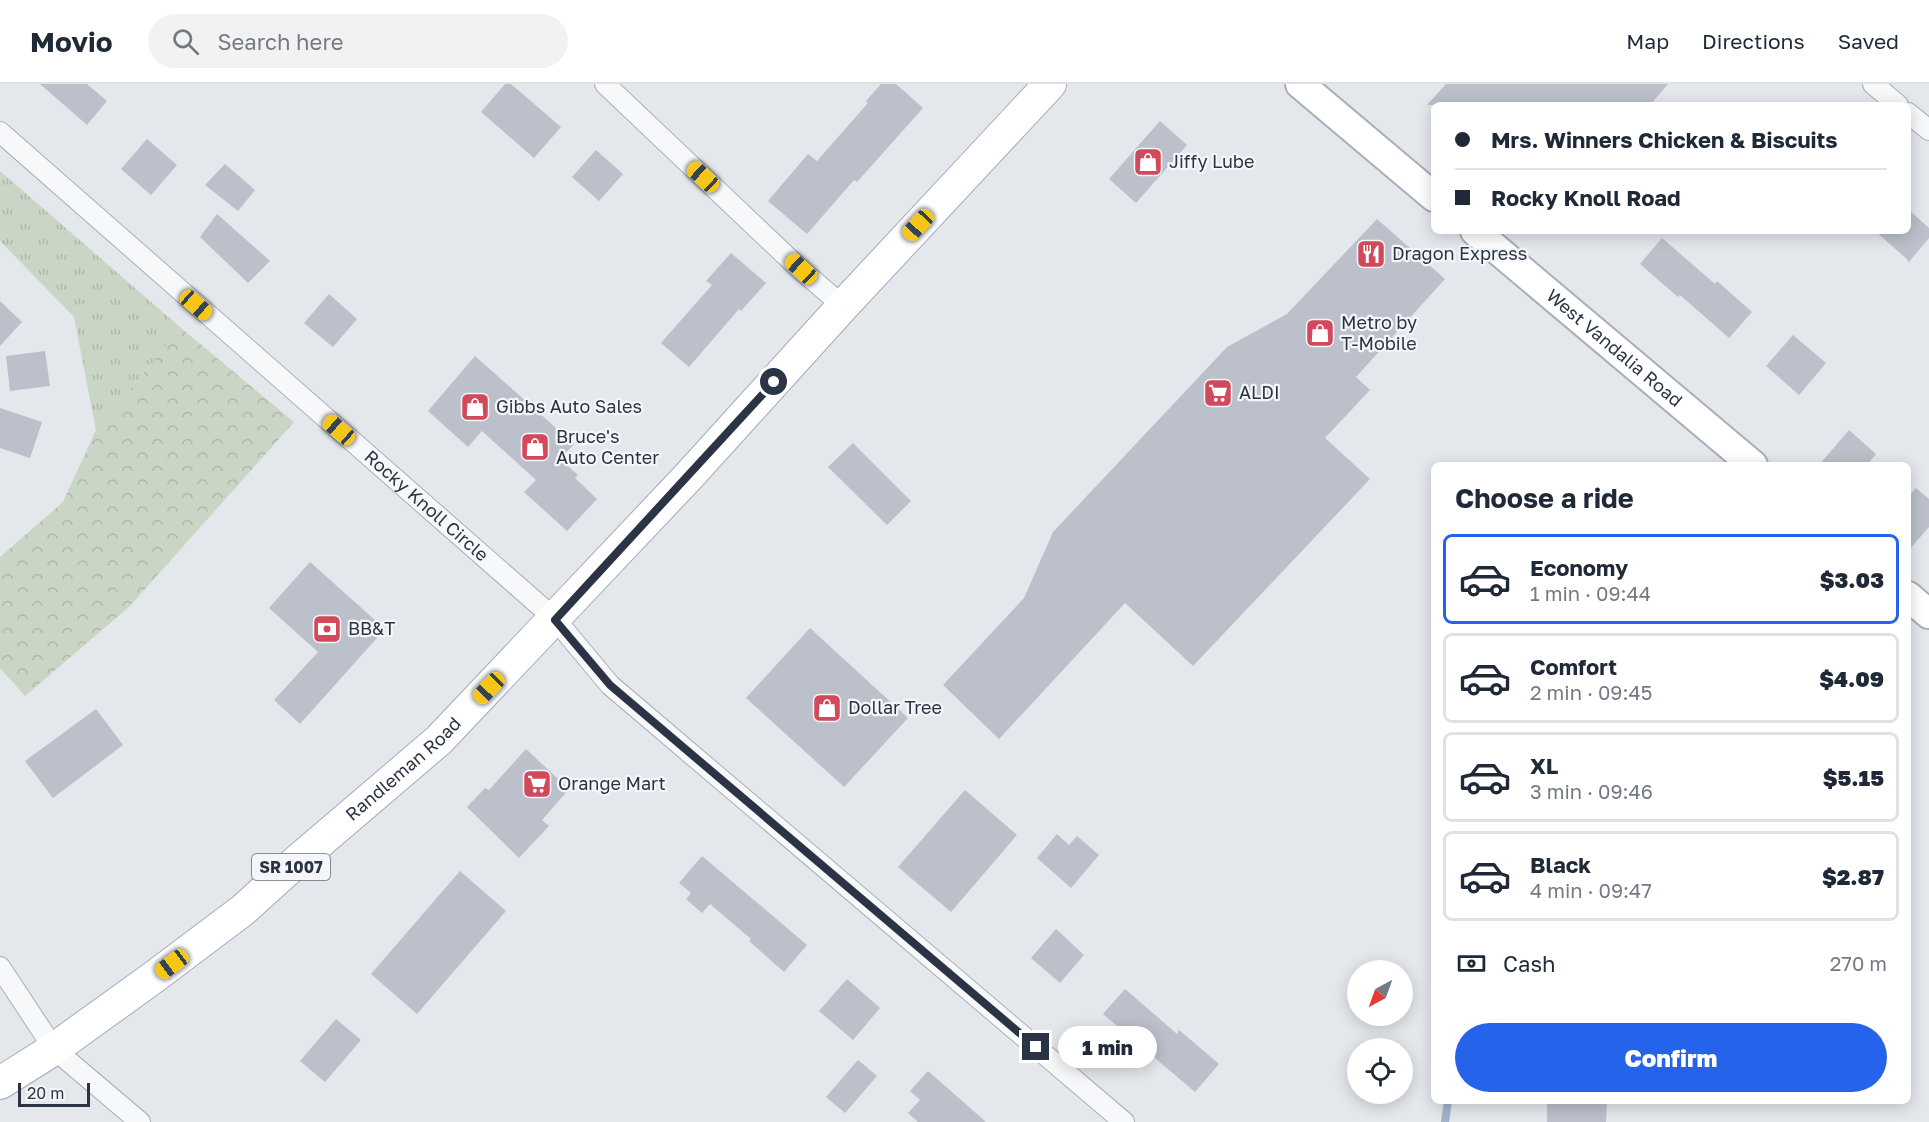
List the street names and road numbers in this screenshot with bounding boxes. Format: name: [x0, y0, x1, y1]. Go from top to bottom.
street label: West Vandalia Road: [1542, 284, 1687, 411]
street label: Rocky Knoll Circle: [360, 445, 493, 566]
street label: Randleman Road: [341, 712, 465, 825]
road number: SR 1007: [252, 854, 330, 880]

